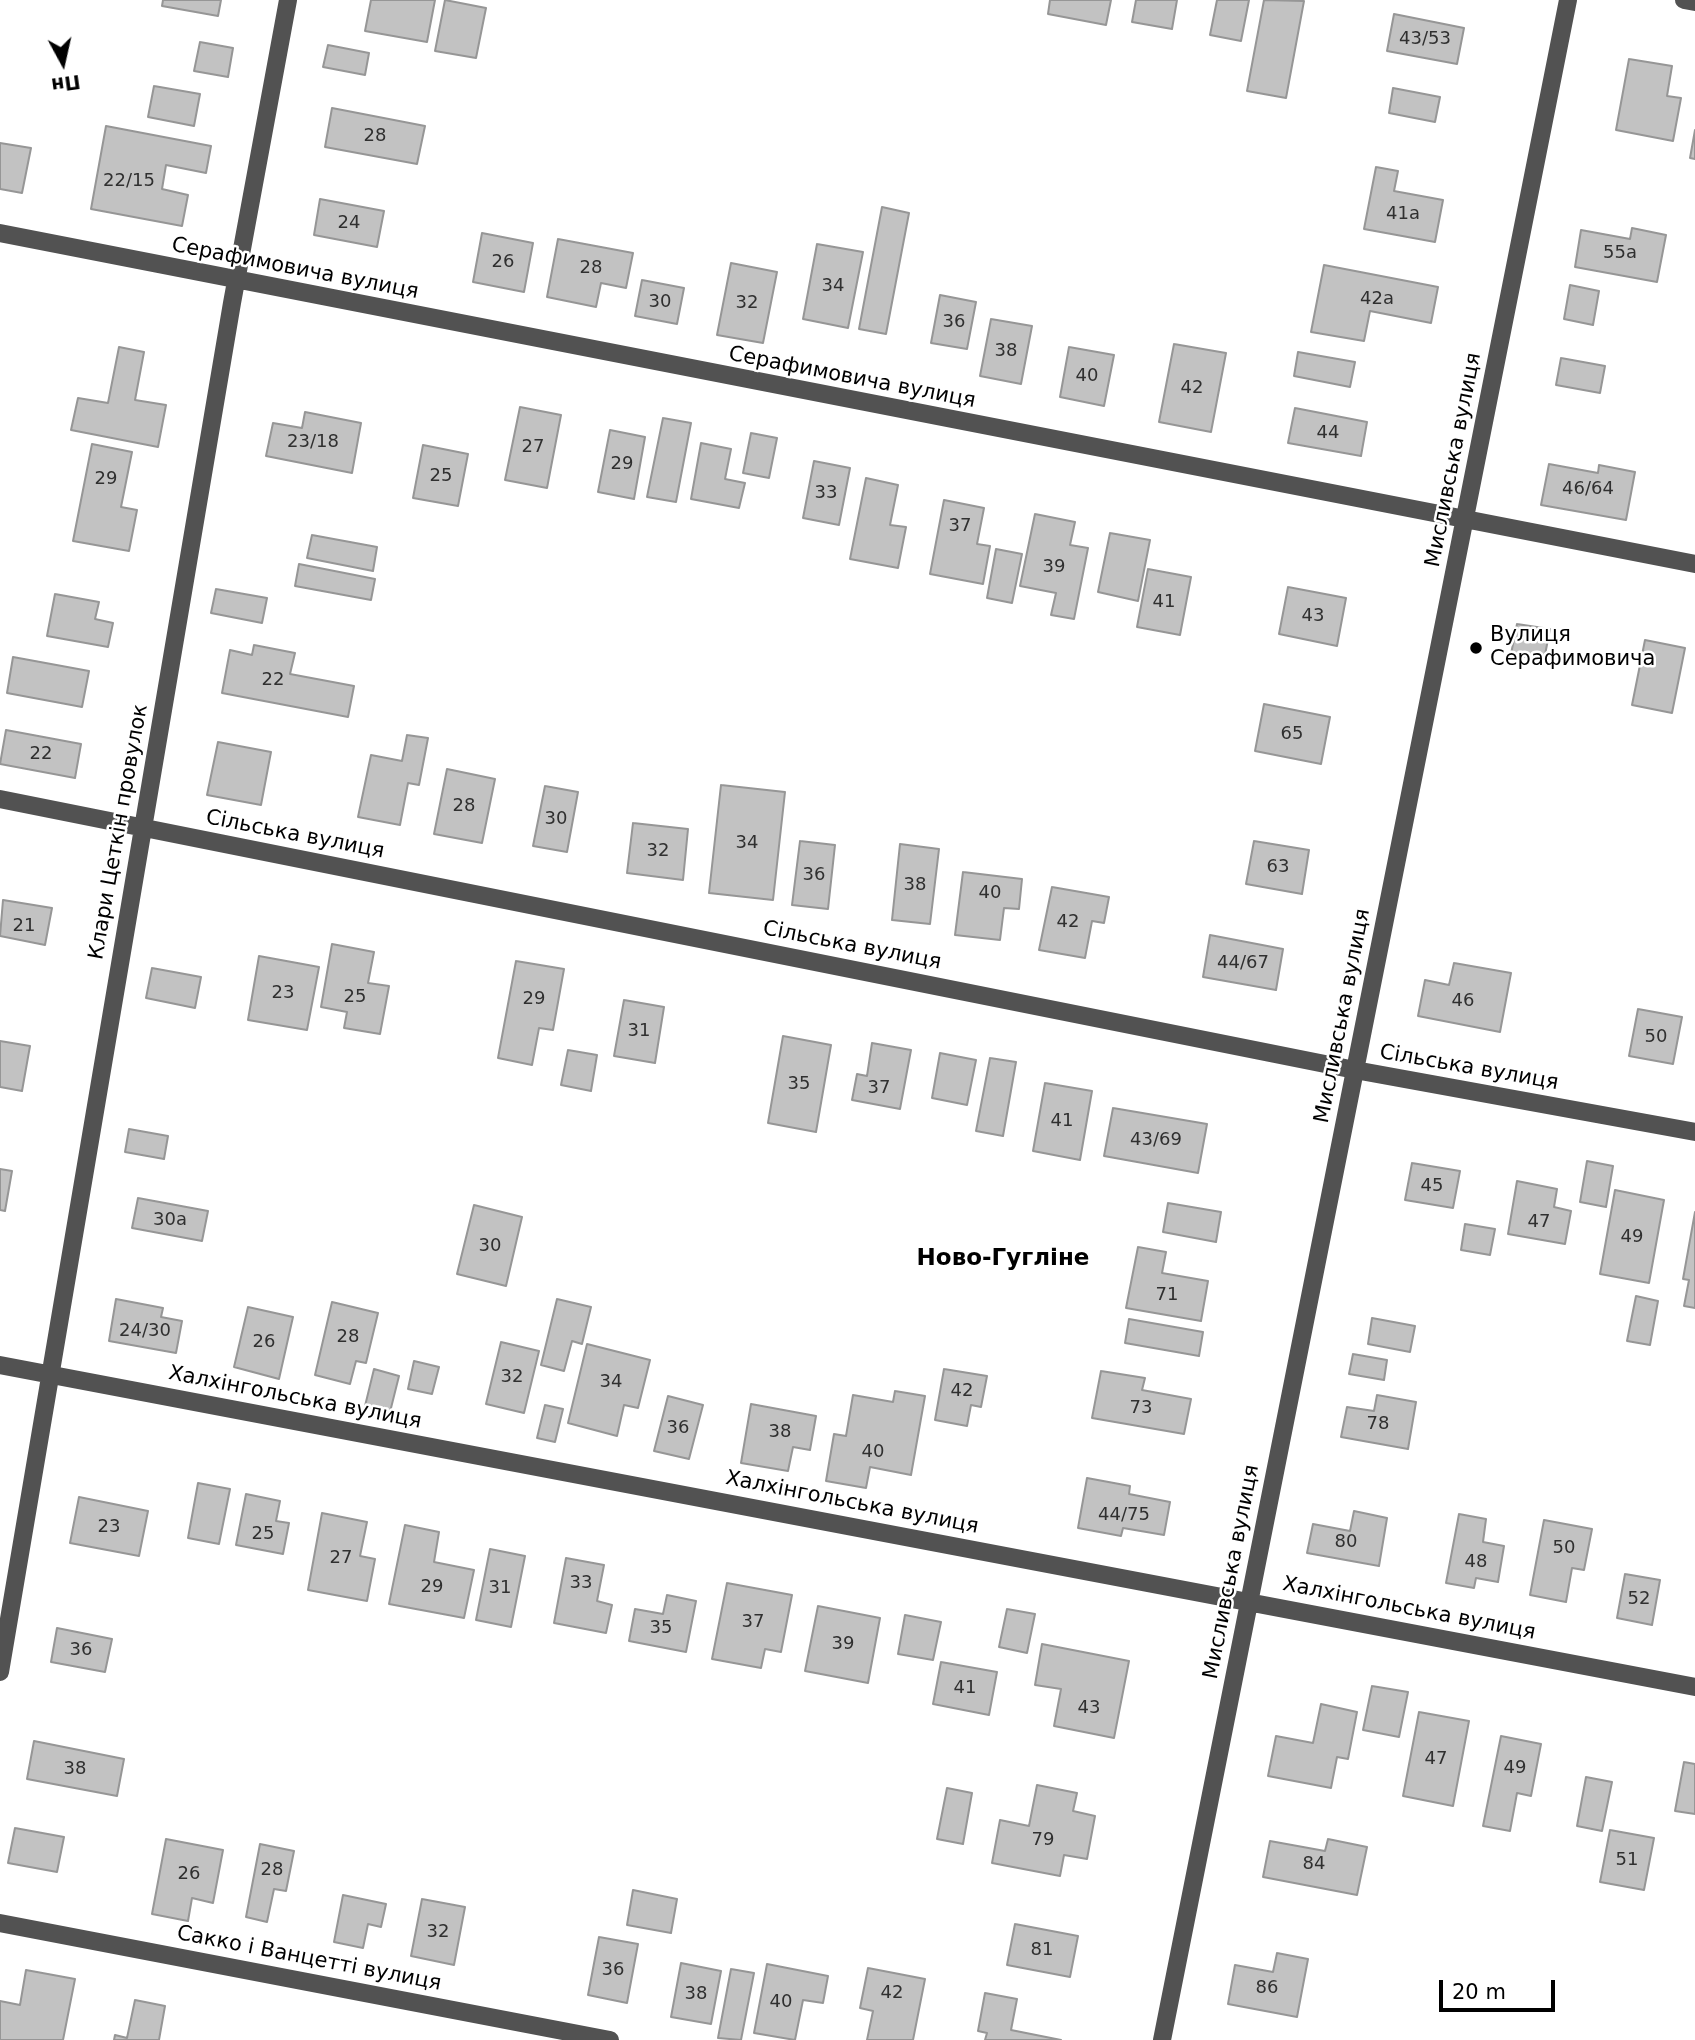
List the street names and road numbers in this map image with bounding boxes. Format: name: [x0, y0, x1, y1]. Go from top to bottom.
street label: Серафимовича вулиця: [169, 233, 421, 305]
street label: Серафимовича вулиця: [726, 342, 978, 414]
street label: Мисливська вулиця: [1421, 351, 1487, 569]
street label: Клари Цеткін провулок: [84, 702, 154, 962]
street label: Сільська вулиця: [204, 805, 386, 865]
street label: Мисливська вулиця: [1310, 907, 1376, 1125]
street label: Сільська вулиця: [761, 916, 943, 976]
street label: Сільська вулиця: [1378, 1040, 1560, 1096]
street label: Халхінгольська вулиця: [166, 1361, 424, 1435]
street label: Мисливська вулиця: [1199, 1463, 1265, 1681]
street label: Халхінгольська вулиця: [723, 1466, 981, 1540]
street label: Халхінгольська вулиця: [1280, 1572, 1538, 1646]
street label: Сакко і Ванцетті вулиця: [175, 1921, 443, 1997]

